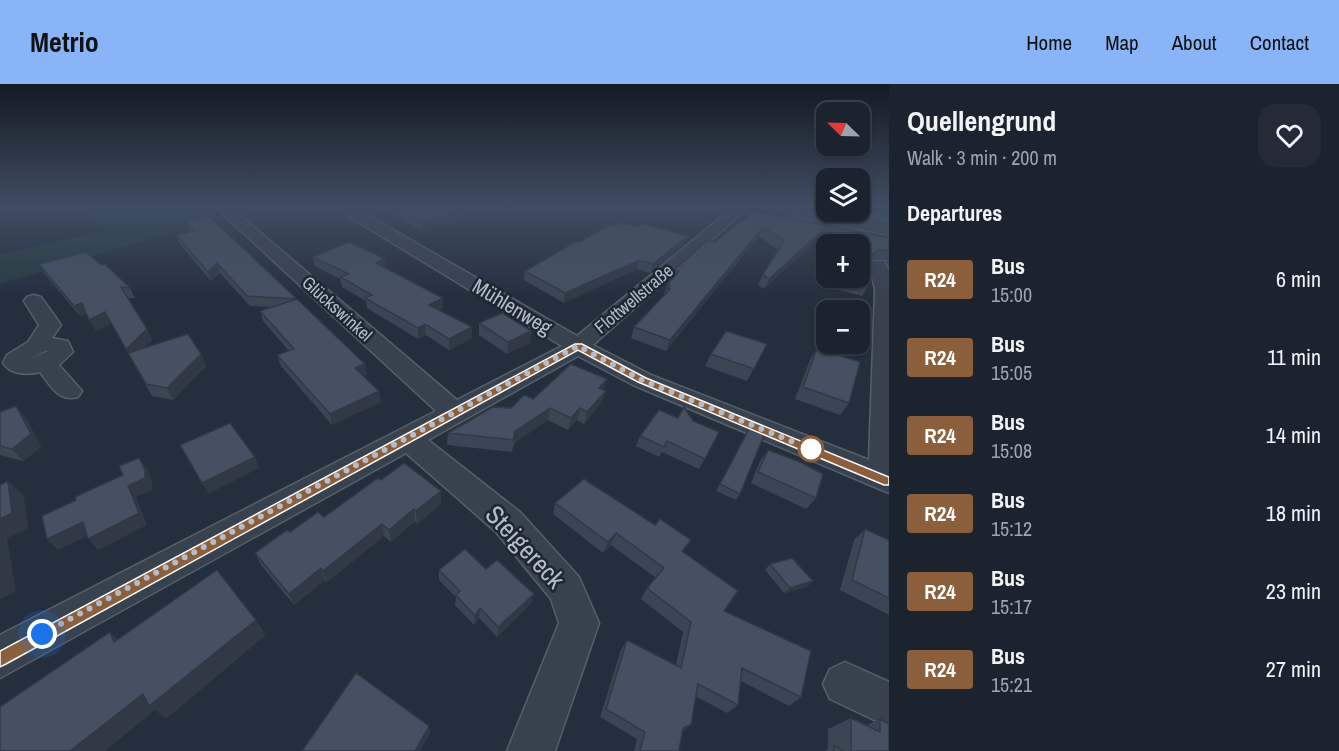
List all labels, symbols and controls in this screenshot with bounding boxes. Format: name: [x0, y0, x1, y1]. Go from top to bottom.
text: Metrio: [30, 23, 99, 61]
text: Home: [1026, 28, 1072, 57]
text: Map: [1105, 28, 1139, 57]
text: About: [1172, 28, 1217, 57]
text: Contact: [1250, 28, 1309, 57]
north arrow: [816, 102, 870, 156]
map controls: [816, 102, 870, 354]
text: Quellengrund: [907, 102, 1056, 140]
button: heart: [1258, 104, 1321, 167]
text: Walk · 3 min · 200 m: [907, 144, 1057, 171]
button: layers: [816, 168, 870, 222]
text: Departures: [907, 198, 1002, 228]
button: +: [816, 234, 870, 288]
text: Bus: [991, 251, 1025, 281]
street label: Flottwellstraße: [589, 258, 678, 339]
text: 6 min: [1276, 264, 1321, 294]
text: R24: [924, 265, 956, 294]
street label: Glückswinkel: [297, 270, 378, 347]
street label: Mühlenweg: [467, 271, 558, 342]
text: 15:00: [991, 281, 1032, 308]
button: −: [816, 300, 870, 354]
text: Bus: [991, 329, 1025, 359]
text: 11 min: [1267, 342, 1321, 372]
text: R24: [924, 343, 956, 372]
text: 15:05: [991, 359, 1032, 386]
text: Bus: [991, 407, 1025, 437]
text: 14 min: [1266, 420, 1321, 450]
text: R24: [924, 421, 956, 450]
unlabelled marker: [798, 436, 824, 462]
text: 15:08: [991, 437, 1032, 464]
text: Bus: [991, 485, 1025, 515]
street label: Steigereck: [478, 497, 573, 596]
text: 18 min: [1266, 498, 1321, 528]
text: R24: [924, 499, 956, 528]
text: 15:12: [991, 515, 1032, 542]
text: Bus: [991, 563, 1025, 593]
text: 23 min: [1266, 576, 1321, 606]
text: R24: [924, 577, 956, 606]
text: 15:17: [991, 593, 1032, 620]
your location: [27, 619, 57, 649]
text: Bus: [991, 641, 1025, 671]
text: 27 min: [1266, 654, 1321, 684]
text: R24: [924, 655, 956, 684]
text: 15:21: [991, 671, 1032, 698]

